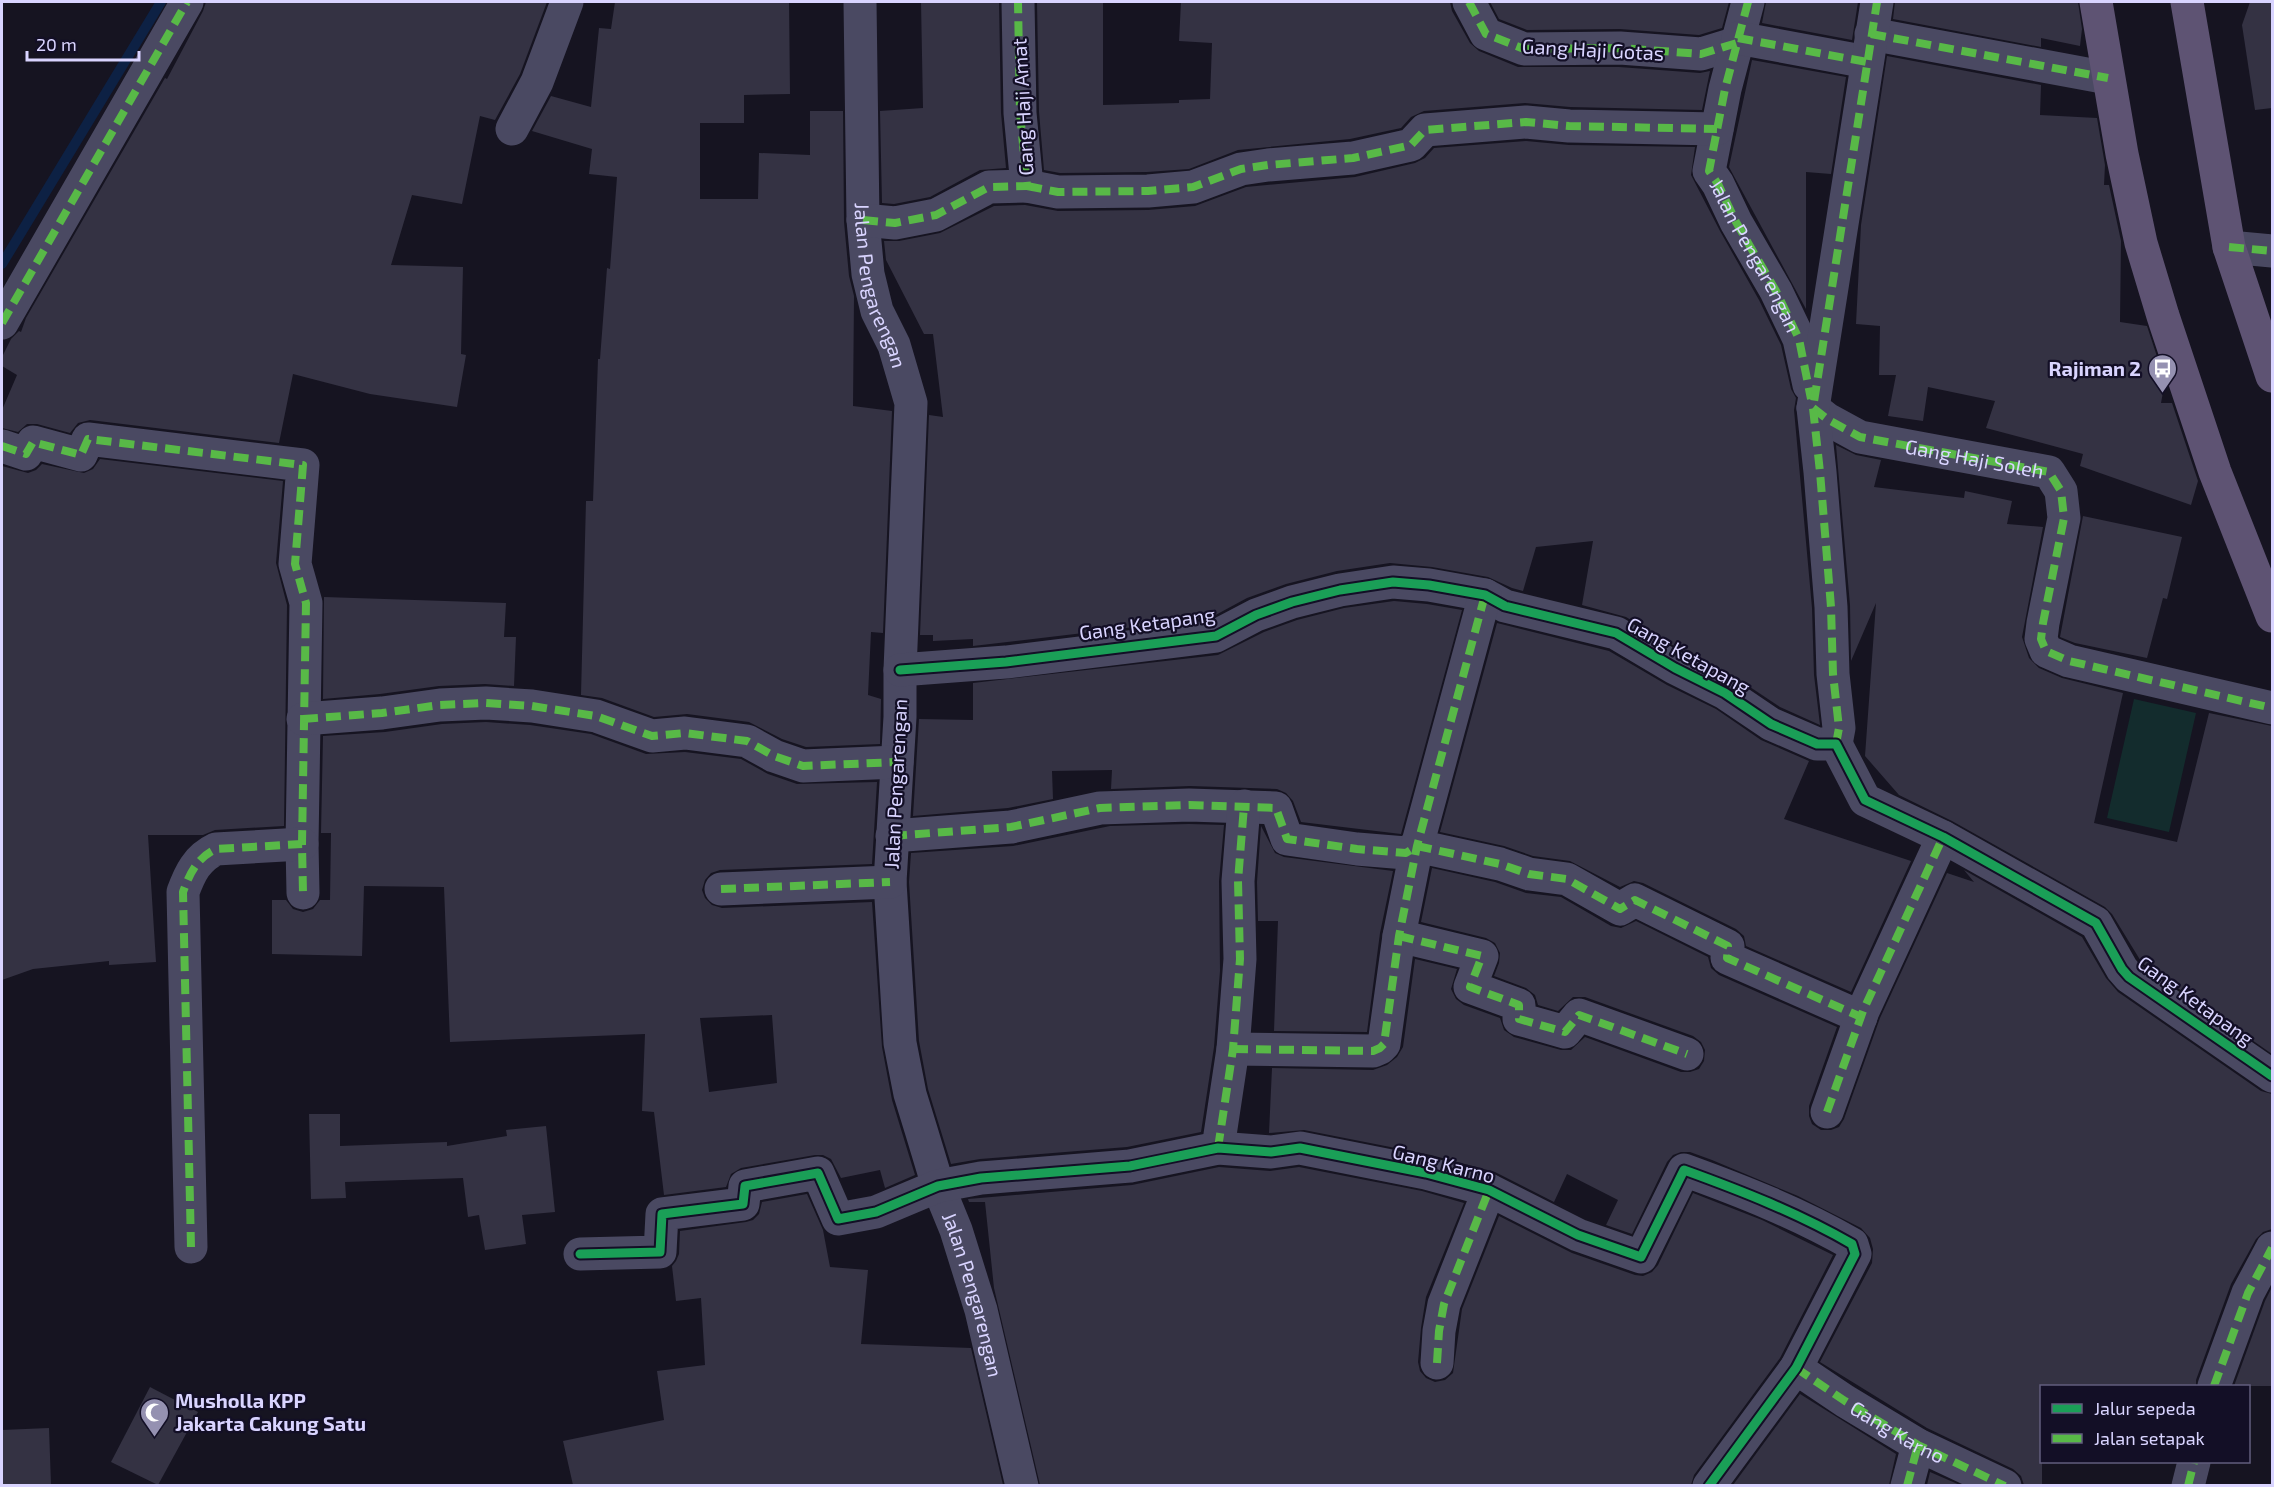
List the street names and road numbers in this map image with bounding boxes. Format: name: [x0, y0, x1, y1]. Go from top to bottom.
street label: Gang Haji Gotas: [1521, 33, 1665, 65]
street label: Gang Haji Amat: [1006, 37, 1038, 176]
street label: Jalan Pengarengan: [1705, 173, 1806, 336]
street label: Jalan Pengarengan: [851, 202, 912, 370]
street label: Gang Haji Soleh: [1903, 434, 2046, 483]
street label: Gang Ketapang: [1077, 602, 1217, 644]
street label: Gang Ketapang: [1623, 611, 1755, 699]
street label: Jalan Pengarengan: [879, 698, 911, 870]
street label: Gang Ketapang: [2134, 950, 2258, 1050]
street label: Gang Karno: [1390, 1139, 1498, 1187]
street label: Jalan Pengarengan: [938, 1208, 1008, 1379]
street label: Gang Karno: [1846, 1395, 1948, 1468]

